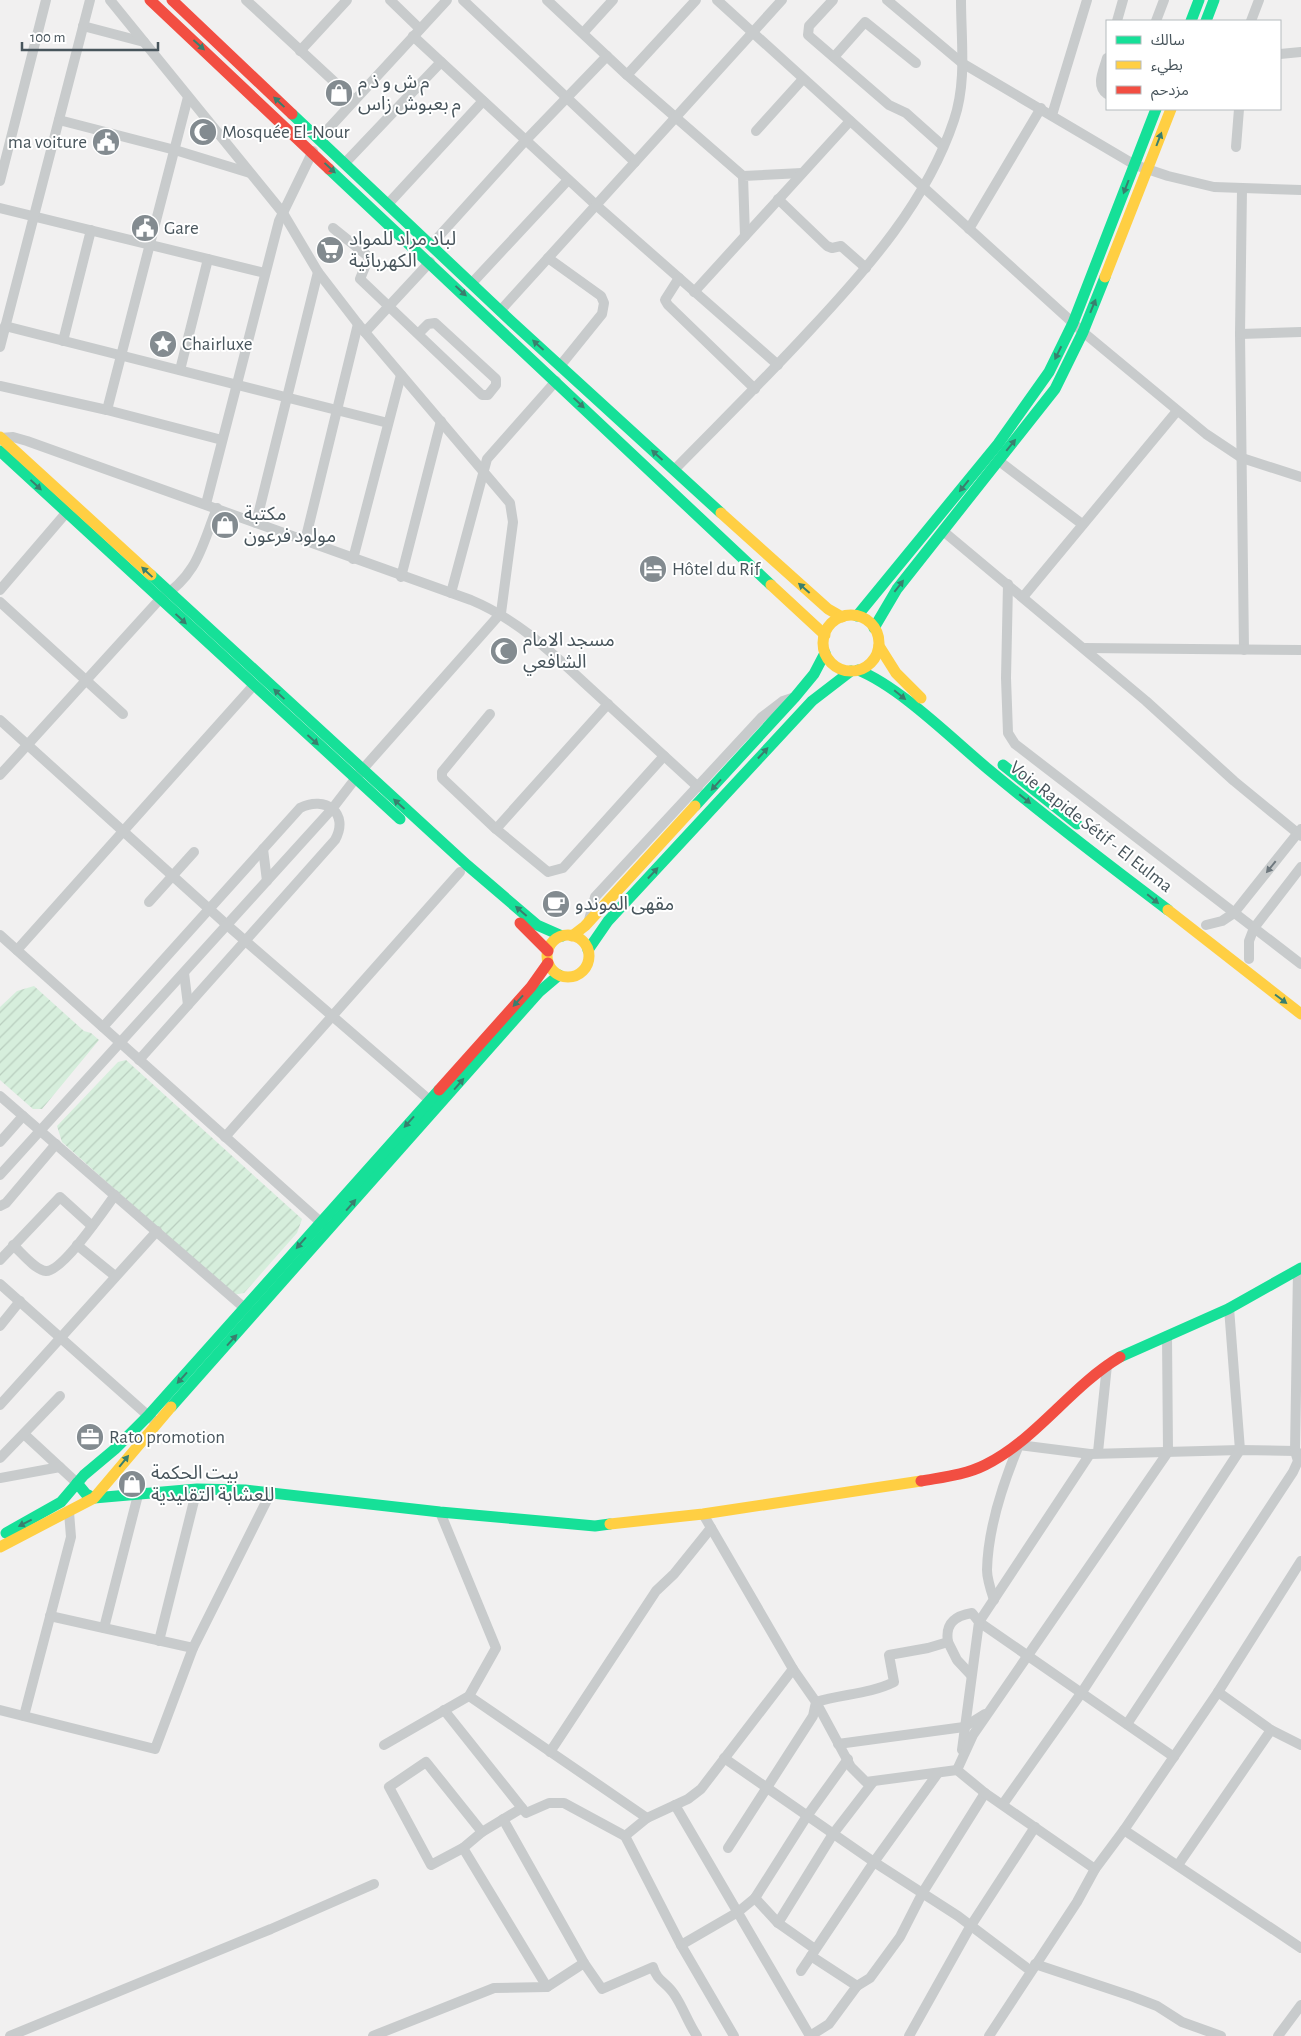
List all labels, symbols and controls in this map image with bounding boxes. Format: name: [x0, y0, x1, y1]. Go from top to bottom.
scale bar: [22, 20, 159, 52]
legend: [1106, 20, 1281, 110]
text: 100 m: [30, 30, 65, 45]
text: سالك: [1151, 33, 1185, 48]
one-way arrow: [192, 39, 204, 51]
text: بطيء: [1151, 58, 1183, 76]
place label: م ش و ذ م م بعبوش زاس: [358, 73, 461, 118]
shop icon: م ش و ذ م م بعبوش زاس: [324, 78, 354, 108]
text: مزدحم: [1151, 83, 1189, 101]
one-way arrow: [274, 96, 286, 108]
mosque icon: Mosquée El-Nour: [188, 117, 218, 147]
place label: Mosquée El-Nour: [222, 123, 350, 142]
public building icon: ma voiture: [91, 127, 121, 157]
one-way arrow: [1156, 132, 1164, 146]
place label: ma voiture: [8, 133, 87, 152]
one-way arrow: [324, 162, 336, 174]
one-way arrow: [1122, 180, 1130, 195]
public building icon: Gare: [130, 213, 160, 243]
place label: Gare: [164, 219, 199, 238]
place label: لباد مراد للمواد الكهربائية: [349, 230, 456, 272]
supermarket icon: لباد مراد للمواد الكهربائية: [315, 235, 345, 265]
one-way arrow: [455, 285, 467, 297]
one-way arrow: [1089, 298, 1097, 313]
place icon: Chairluxe: [148, 329, 178, 359]
place label: Chairluxe: [182, 335, 252, 354]
one-way arrow: [532, 339, 544, 351]
one-way arrow: [1054, 346, 1062, 360]
one-way arrow: [573, 397, 585, 409]
one-way arrow: [1006, 439, 1017, 452]
one-way arrow: [652, 449, 664, 461]
one-way arrow: [29, 479, 41, 491]
one-way arrow: [959, 479, 970, 492]
place label: مكتبة مولود فرعون: [244, 505, 336, 547]
shop icon: مكتبة مولود فرعون: [210, 510, 240, 540]
hotel icon: Hôtel du Rif: [638, 554, 668, 584]
place label: Hôtel du Rif: [672, 560, 761, 579]
one-way arrow: [141, 566, 153, 578]
one-way arrow: [894, 579, 904, 593]
one-way arrow: [797, 582, 810, 593]
one-way arrow: [174, 613, 186, 625]
place label: مسجد الامام الشافعي: [523, 631, 615, 676]
mosque icon: مسجد الامام الشافعي: [489, 636, 519, 666]
one-way arrow: [274, 688, 286, 700]
one-way arrow: [893, 690, 906, 701]
one-way arrow: [307, 735, 320, 746]
one-way arrow: [757, 748, 769, 760]
street label: Voie Rapide Sétif - El Eulma: [1006, 758, 1176, 896]
one-way arrow: [710, 778, 722, 790]
one-way arrow: [1018, 794, 1031, 805]
one-way arrow: [394, 798, 406, 810]
one-way arrow: [1265, 861, 1276, 874]
one-way arrow: [647, 867, 659, 879]
cafe icon: مقهى الموندو: [541, 889, 571, 919]
one-way arrow: [1146, 893, 1159, 904]
place label: مقهى الموندو: [575, 895, 674, 915]
one-way arrow: [515, 906, 528, 917]
one-way arrow: [1274, 994, 1288, 1004]
one-way arrow: [512, 995, 524, 1007]
one-way arrow: [453, 1078, 465, 1090]
one-way arrow: [404, 1116, 415, 1128]
one-way arrow: [345, 1199, 356, 1211]
one-way arrow: [295, 1236, 306, 1249]
one-way arrow: [226, 1334, 238, 1346]
one-way arrow: [176, 1371, 187, 1384]
office icon: Rato promotion: [75, 1422, 105, 1452]
place label: Rato promotion: [109, 1428, 225, 1447]
one-way arrow: [118, 1455, 129, 1468]
place label: بيت الحكمة للعشابة التقليدية: [151, 1464, 274, 1505]
shop icon: بيت الحكمة للعشابة التقليدية: [117, 1469, 147, 1499]
one-way arrow: [18, 1519, 32, 1527]

